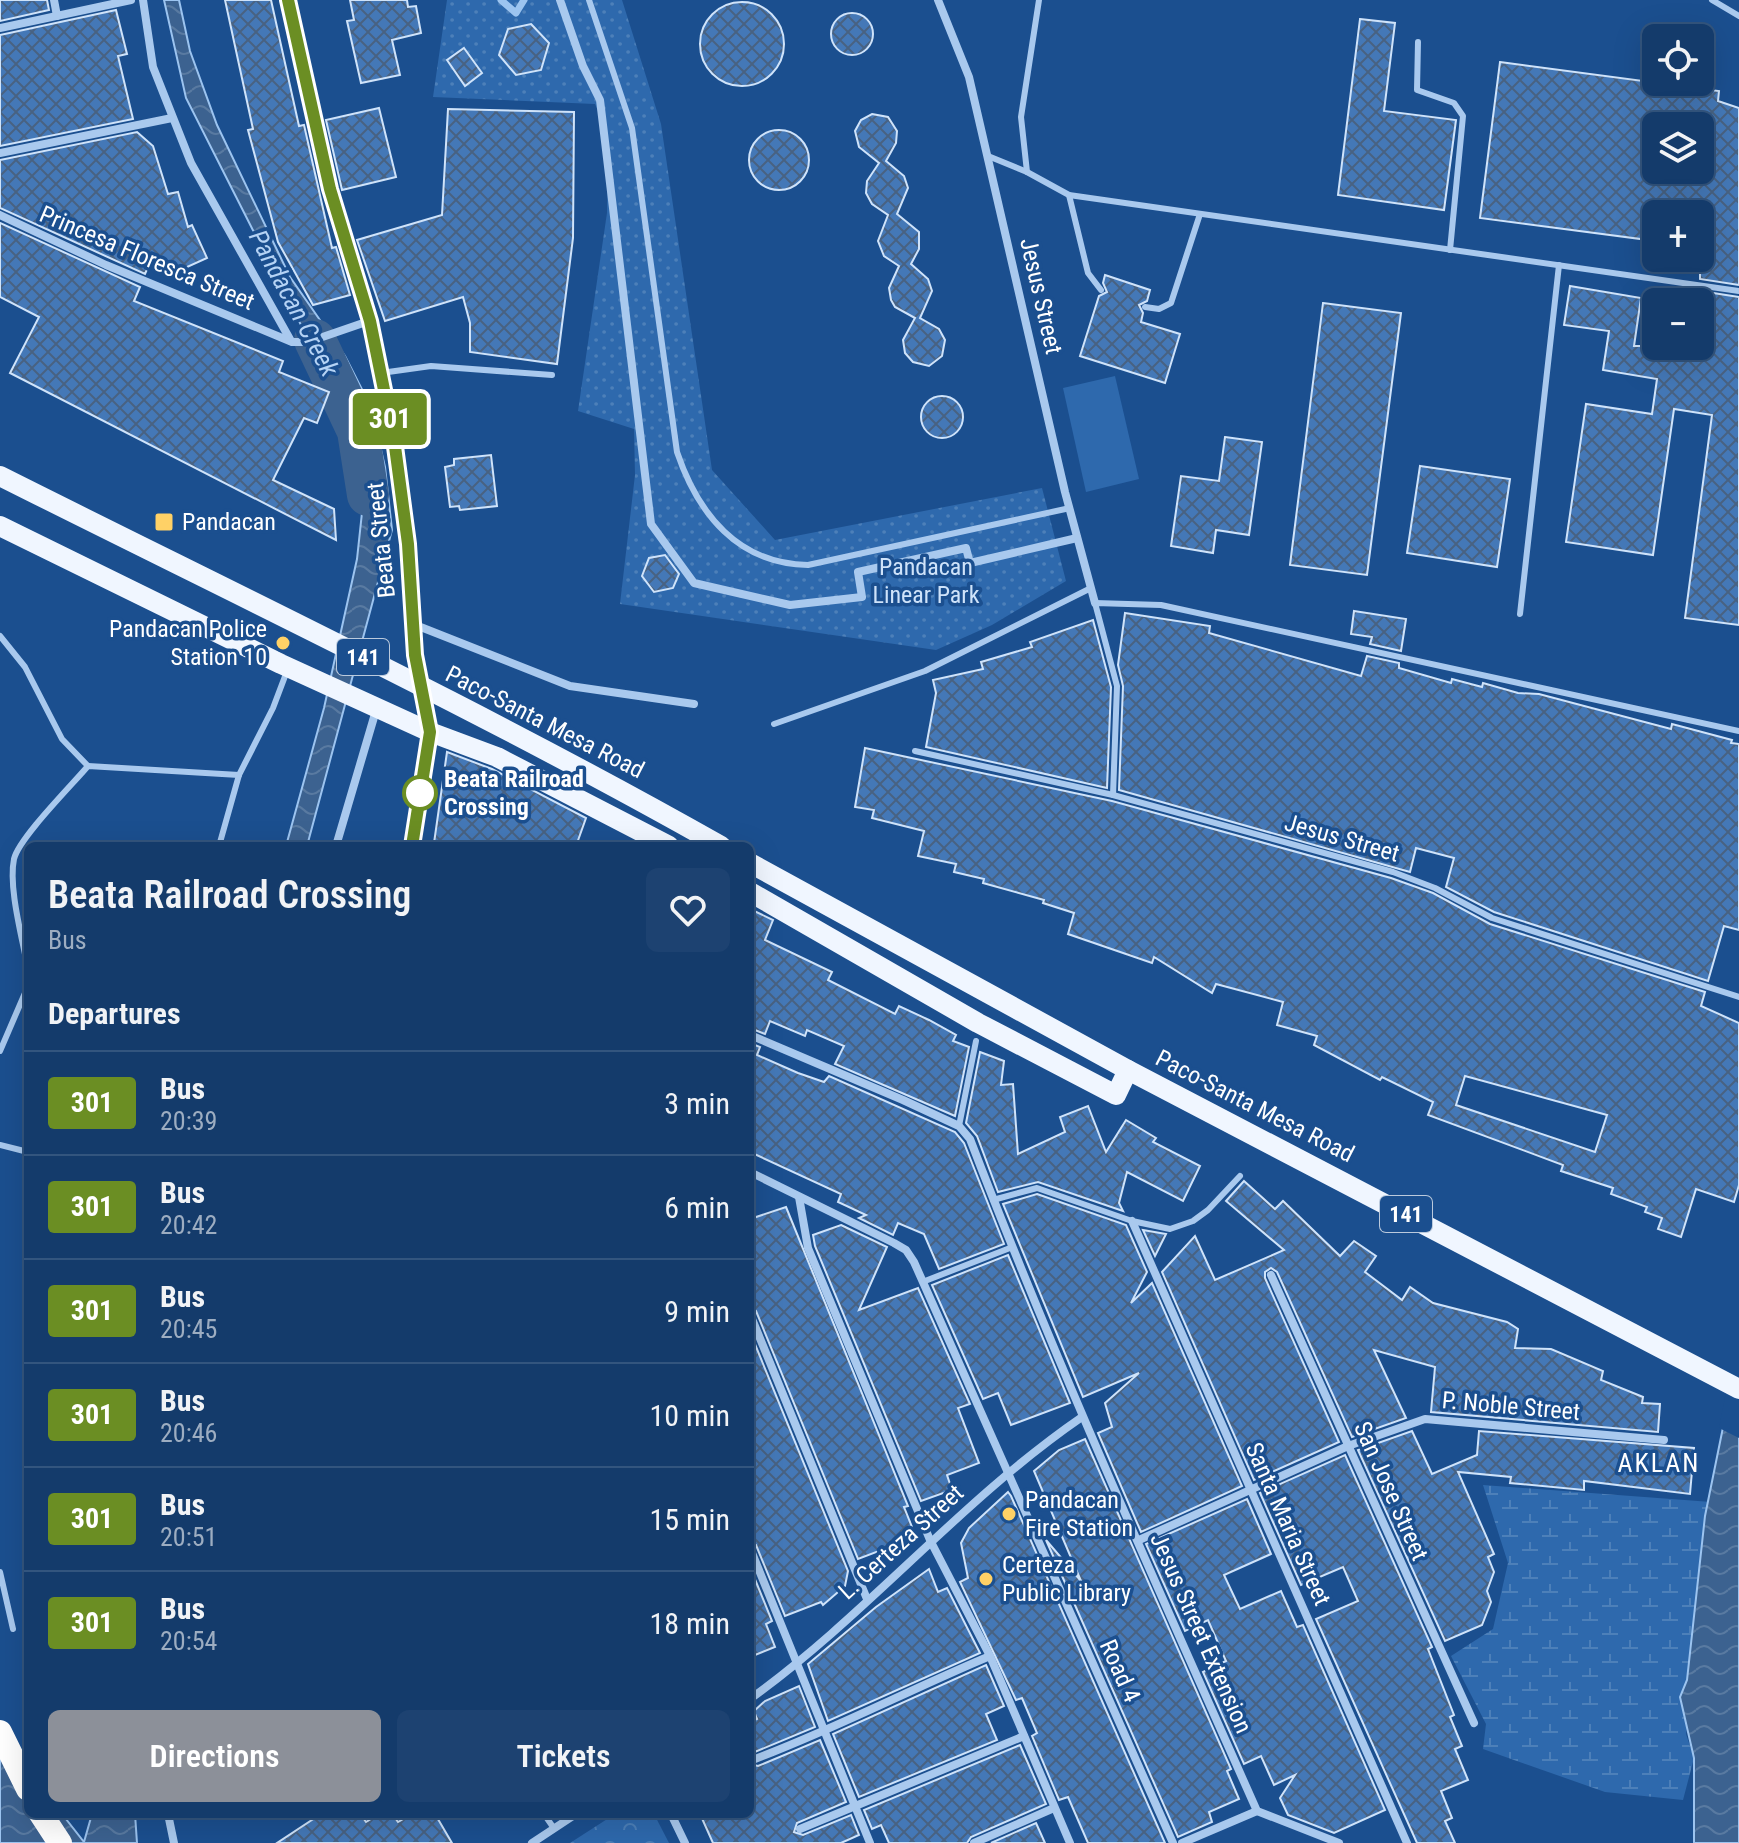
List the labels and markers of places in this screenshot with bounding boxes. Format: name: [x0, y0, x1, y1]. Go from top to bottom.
place label: Pandacan: [182, 508, 276, 536]
marker: Pandacan: [153, 511, 175, 533]
place label: Pandacan Police Station 10: [109, 615, 267, 671]
marker: Pandacan Police Station 10: [274, 634, 292, 652]
place label: Beata Railroad Crossing: [444, 765, 584, 821]
marker: Beata Railroad Crossing: [403, 776, 437, 810]
place label: Pandacan Fire Station: [1025, 1486, 1133, 1542]
marker: Pandacan Fire Station: [1000, 1505, 1018, 1523]
place label: Certeza Public Library: [1002, 1551, 1131, 1607]
marker: Certeza Public Library: [977, 1570, 995, 1588]

